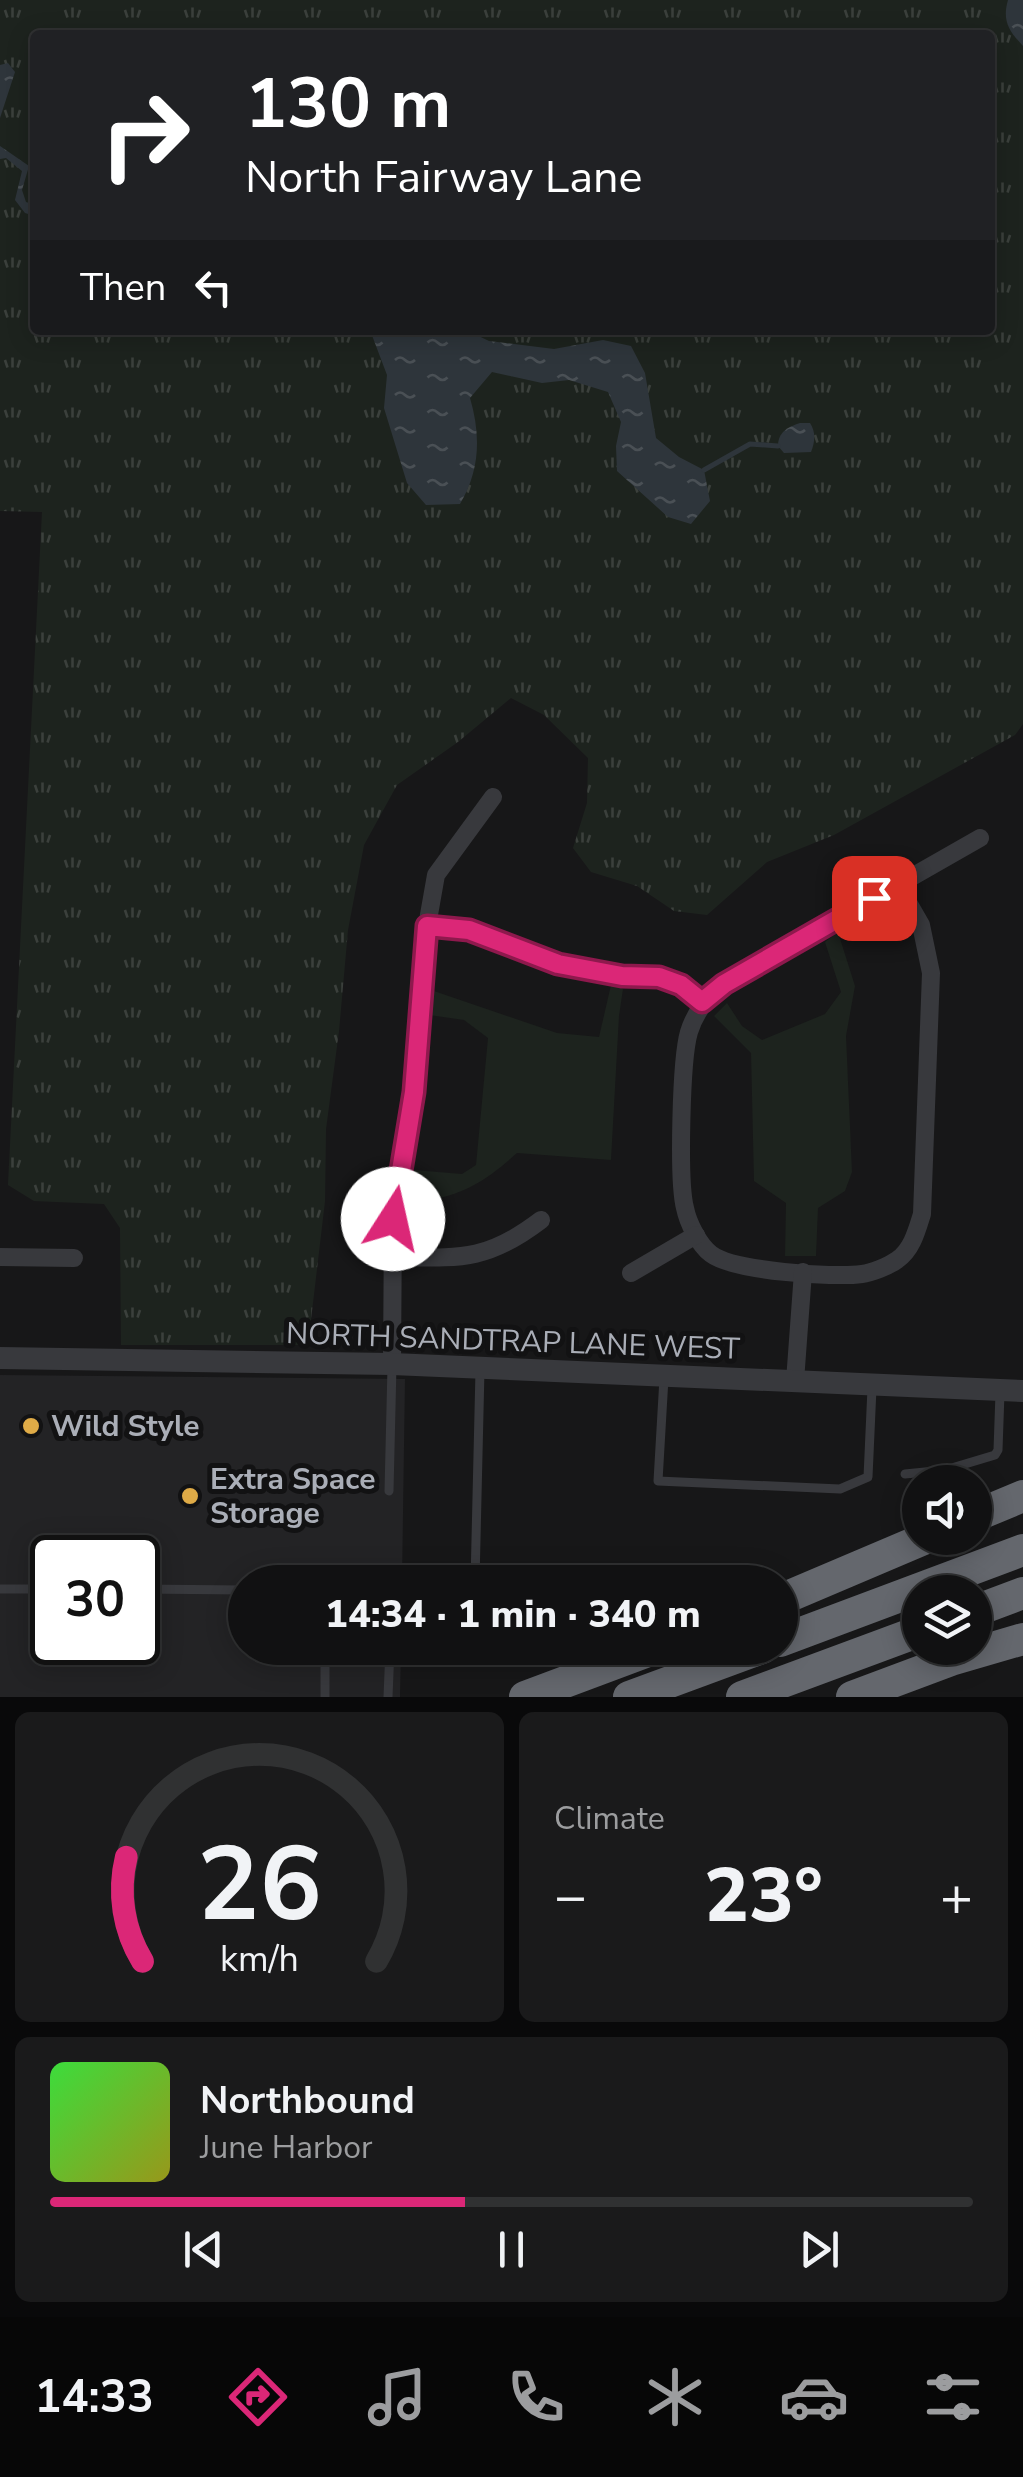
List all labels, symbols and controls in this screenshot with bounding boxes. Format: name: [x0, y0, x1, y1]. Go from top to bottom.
text: 130 m: [245, 56, 451, 152]
icon: right: [80, 70, 210, 200]
text: North Fairway Lane: [245, 147, 643, 208]
icon: left: [186, 260, 241, 315]
text: Then: [80, 262, 166, 313]
pin: [832, 856, 917, 941]
icon: arrive: [847, 871, 902, 926]
position arrow: [341, 1167, 445, 1271]
street label: NORTH SANDTRAP LANE WEST: [285, 1313, 741, 1370]
place label: Wild Style: [51, 1406, 200, 1447]
marker: Wild Style: [20, 1415, 42, 1437]
place label: Extra Space Storage: [210, 1459, 375, 1534]
map controls: [902, 1465, 992, 1665]
button: sound: [902, 1465, 992, 1555]
marker: Extra Space Storage: [179, 1485, 201, 1507]
speed limit sign: 30: [30, 1535, 160, 1665]
button: layers: [902, 1575, 992, 1665]
text: 14:34 · 1 min · 340 m: [325, 1589, 701, 1640]
text: Climate: [554, 1797, 665, 1840]
text: 26: [197, 1814, 322, 1956]
text: 23°: [704, 1845, 823, 1947]
text: −: [554, 1859, 587, 1934]
text: +: [940, 1859, 973, 1934]
text: km/h: [220, 1935, 299, 1984]
text: Northbound: [200, 2075, 415, 2126]
text: June Harbor: [200, 2126, 372, 2169]
icon: previous: [176, 2222, 231, 2277]
icon: pause: [484, 2222, 539, 2277]
icon: next: [792, 2222, 847, 2277]
icon: directions: [223, 2362, 293, 2432]
icon: music: [362, 2362, 432, 2432]
icon: phone: [501, 2362, 571, 2432]
icon: climate: [640, 2362, 710, 2432]
icon: car: [779, 2362, 849, 2432]
icon: filters: [918, 2362, 988, 2432]
text: 14:33: [35, 2367, 154, 2428]

